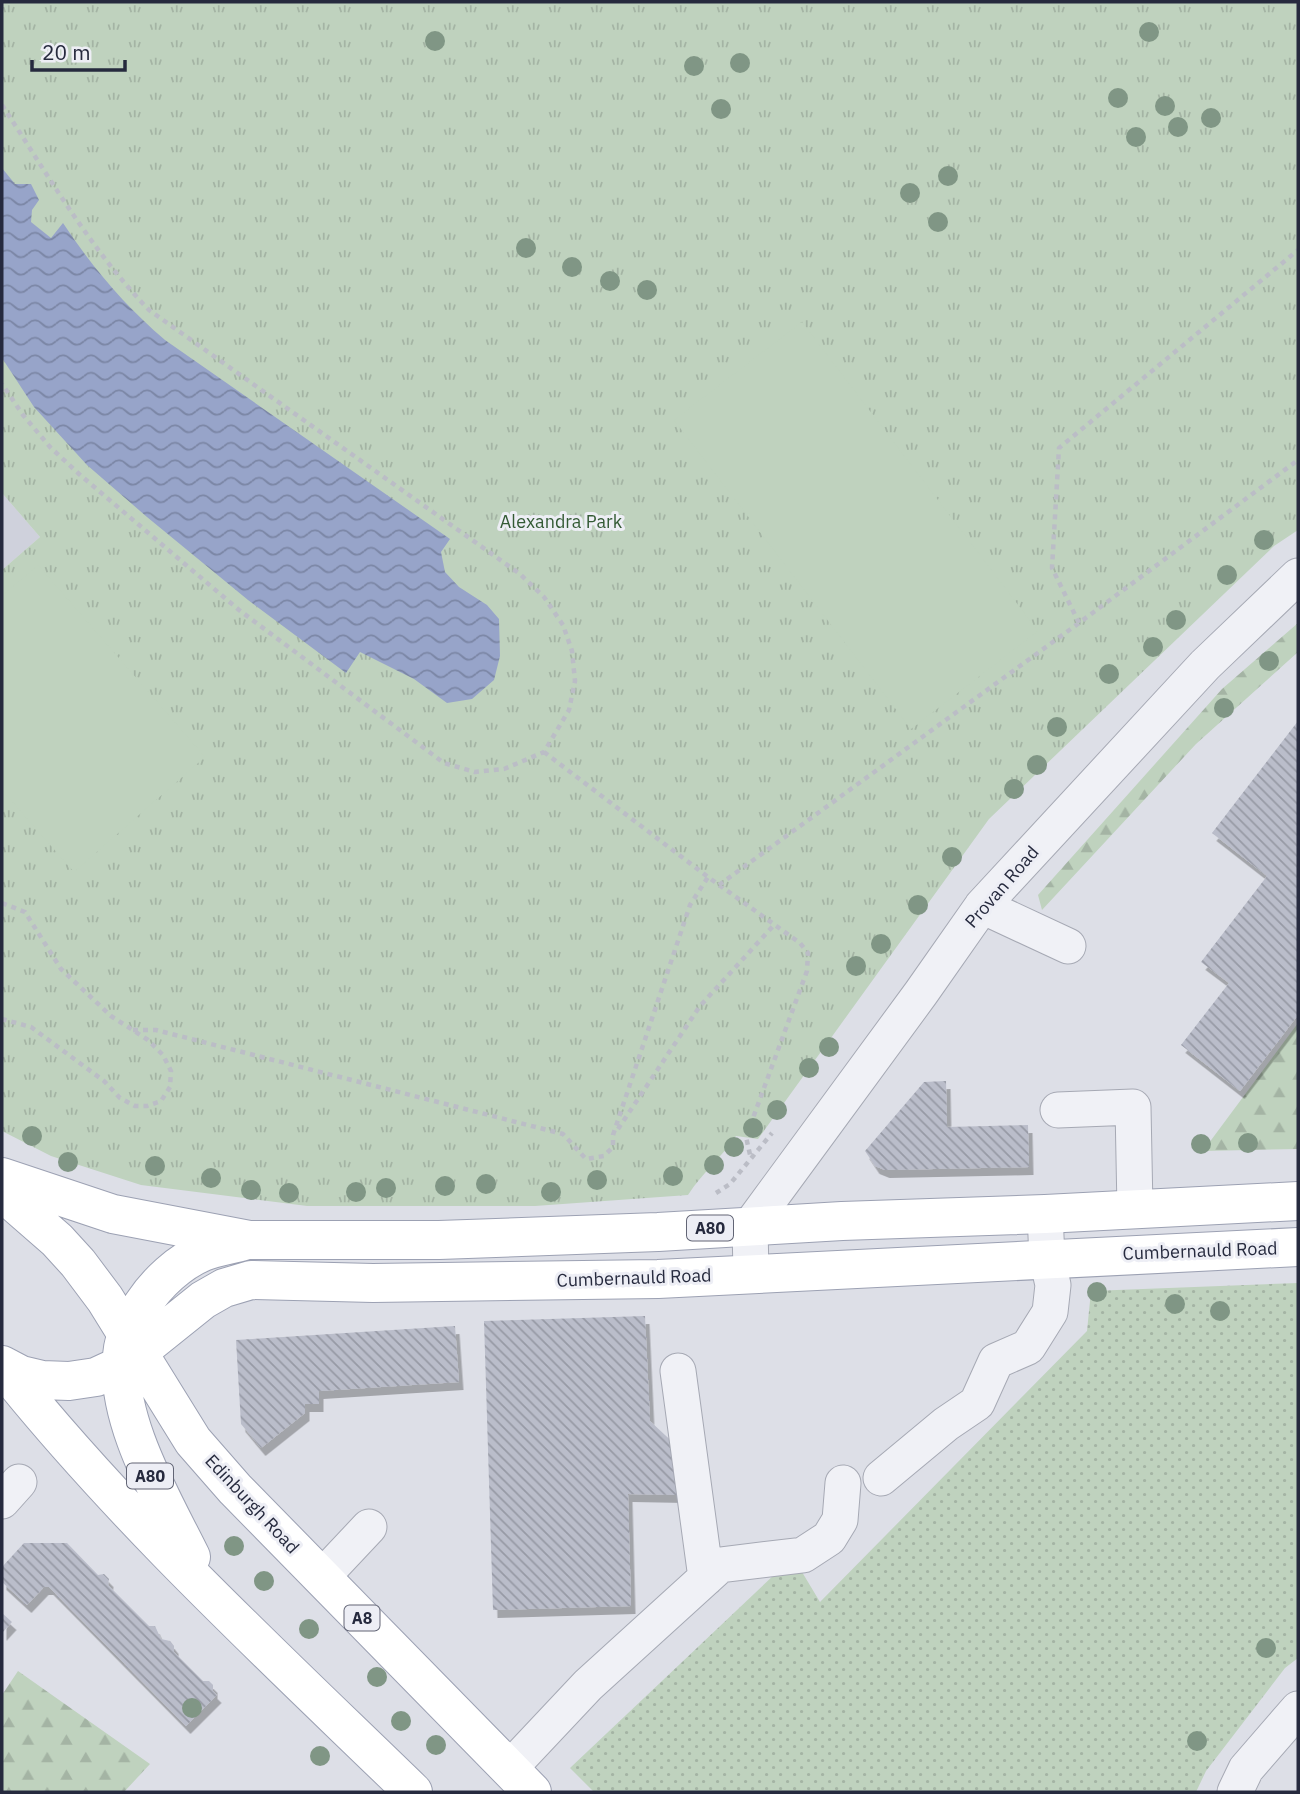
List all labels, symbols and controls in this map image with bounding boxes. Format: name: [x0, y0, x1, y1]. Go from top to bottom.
scale bar: [32, 28, 124, 72]
text: 20 m: [42, 38, 91, 66]
park label: Alexandra Park: [500, 510, 623, 533]
street label: Provan Road: [960, 841, 1044, 932]
road number: A80: [687, 1216, 733, 1240]
street label: Cumbernauld Road: [1122, 1236, 1278, 1265]
street label: Cumbernauld Road: [556, 1263, 712, 1292]
street label: Edinburgh Road: [200, 1449, 304, 1558]
road number: A80: [127, 1464, 173, 1488]
road number: A8: [344, 1606, 380, 1630]

